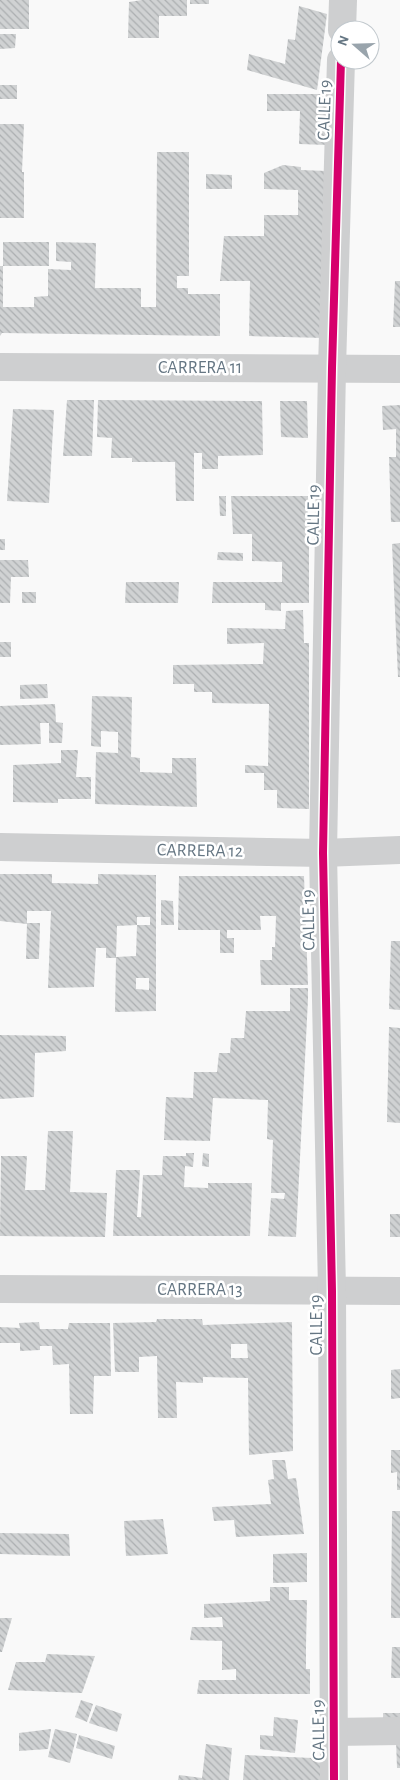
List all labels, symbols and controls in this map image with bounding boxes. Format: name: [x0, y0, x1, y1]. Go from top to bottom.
north arrow: [330, 20, 380, 70]
text: N: [335, 34, 352, 48]
street label: CALLE 19: [315, 79, 335, 141]
street label: CARRERA 11: [158, 359, 242, 377]
street label: CALLE 19: [304, 484, 324, 546]
street label: CARRERA 12: [157, 841, 243, 861]
street label: CALLE 19: [299, 889, 319, 951]
street label: CARRERA 13: [157, 1281, 243, 1299]
street label: CALLE 19: [308, 1294, 326, 1356]
street label: CALLE 19: [309, 1699, 329, 1761]

